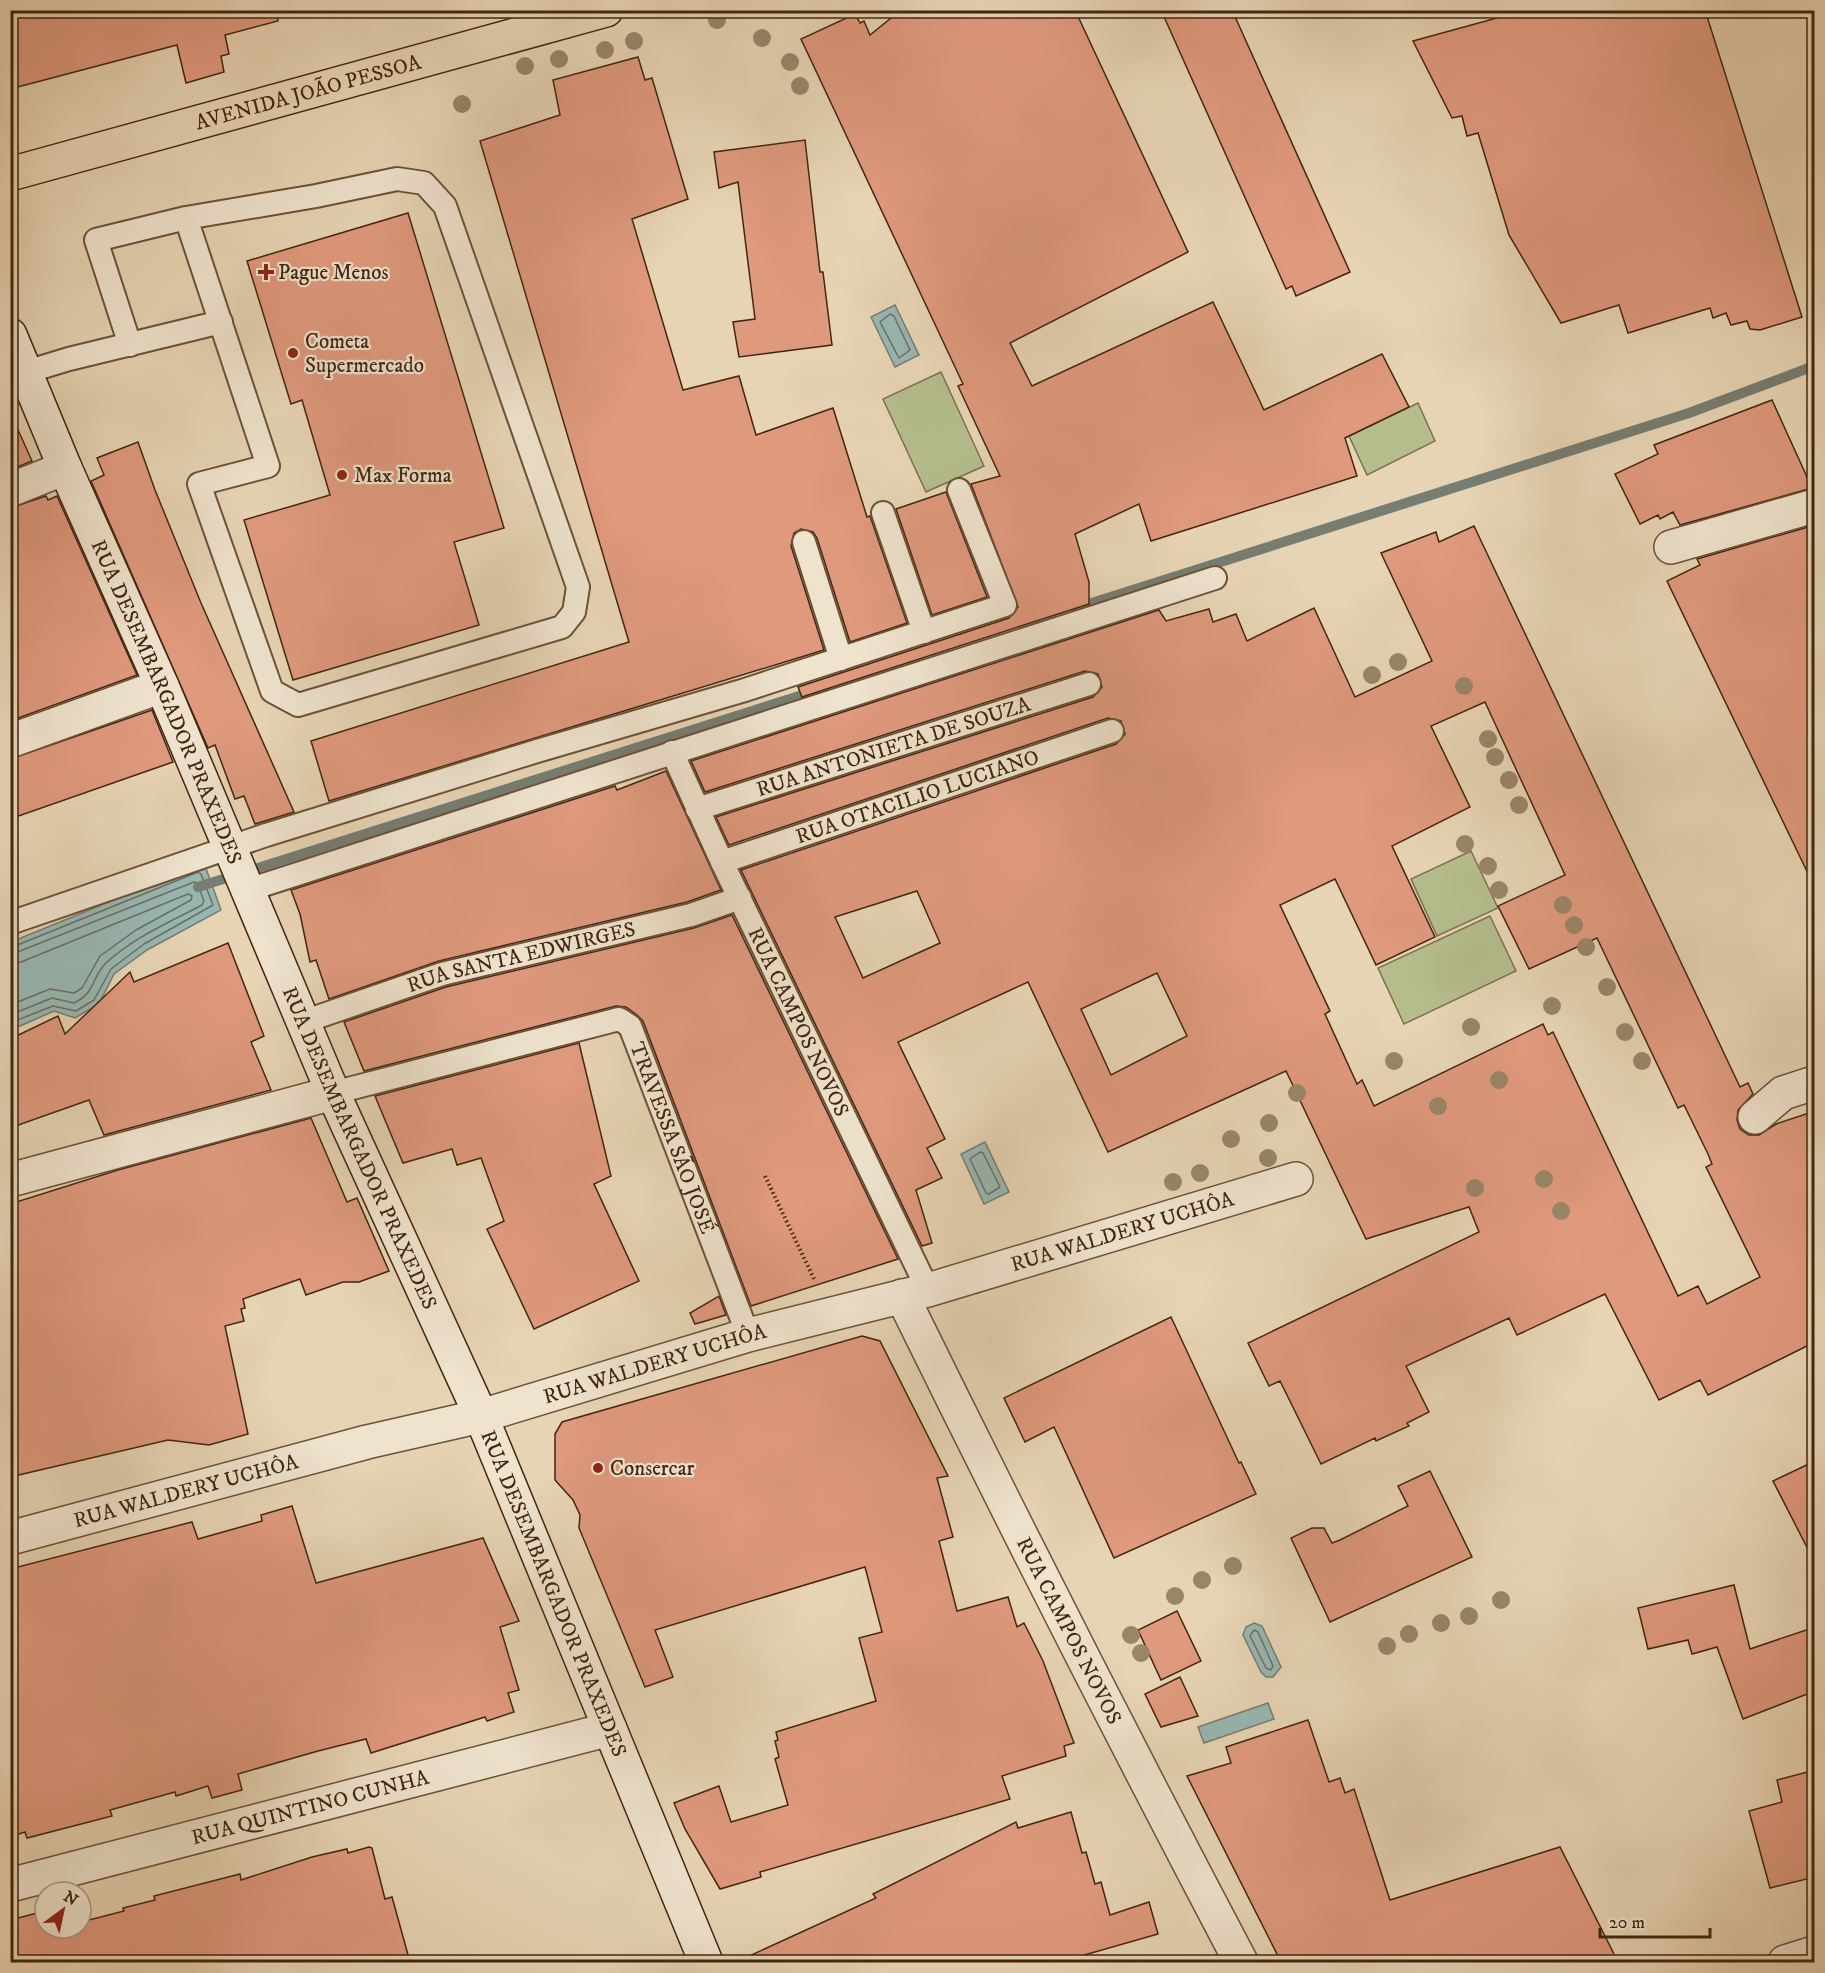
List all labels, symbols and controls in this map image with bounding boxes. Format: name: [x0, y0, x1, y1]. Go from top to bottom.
street label: AVENIDA JOÃO PESSOA: [192, 49, 425, 136]
place label: Pague Menos: [278, 260, 388, 286]
marker: Pague Menos: [259, 265, 273, 279]
place label: Cometa Supermercado: [305, 329, 424, 379]
marker: Cometa Supermercado: [286, 346, 300, 360]
place label: Max Forma: [354, 463, 452, 489]
marker: Max Forma: [335, 468, 349, 482]
street label: RUA DESEMBARGADOR PRAXEDES: [85, 536, 247, 868]
street label: RUA ANTONIETA DE SOUZA: [753, 691, 1034, 803]
street label: RUA OTACILIO LUCIANO: [793, 744, 1043, 850]
street label: RUA SANTA EDWIRGES: [404, 917, 638, 999]
street label: RUA CAMPOS NOVOS: [741, 923, 854, 1121]
street label: RUA DESEMBARGADOR PRAXEDES: [276, 983, 442, 1314]
street label: TRAVESSA SÃO JOSÉ: [623, 1038, 721, 1238]
street label: RUA WALDERY UCHÔA: [1008, 1186, 1238, 1278]
street label: RUA WALDERY UCHÔA: [540, 1319, 770, 1410]
street label: RUA DESEMBARGADOR PRAXEDES: [474, 1426, 632, 1761]
street label: RUA WALDERY UCHÔA: [71, 1449, 302, 1534]
place label: Consercar: [610, 1456, 695, 1482]
marker: Consercar: [591, 1461, 605, 1475]
street label: RUA CAMPOS NOVOS: [1010, 1533, 1127, 1729]
street label: RUA QUINTINO CUNHA: [189, 1764, 432, 1851]
north arrow: [33, 1880, 93, 1940]
text: N: [60, 1886, 82, 1910]
scale bar: [1600, 1901, 1710, 1939]
text: 20 m: [1609, 1912, 1645, 1934]

